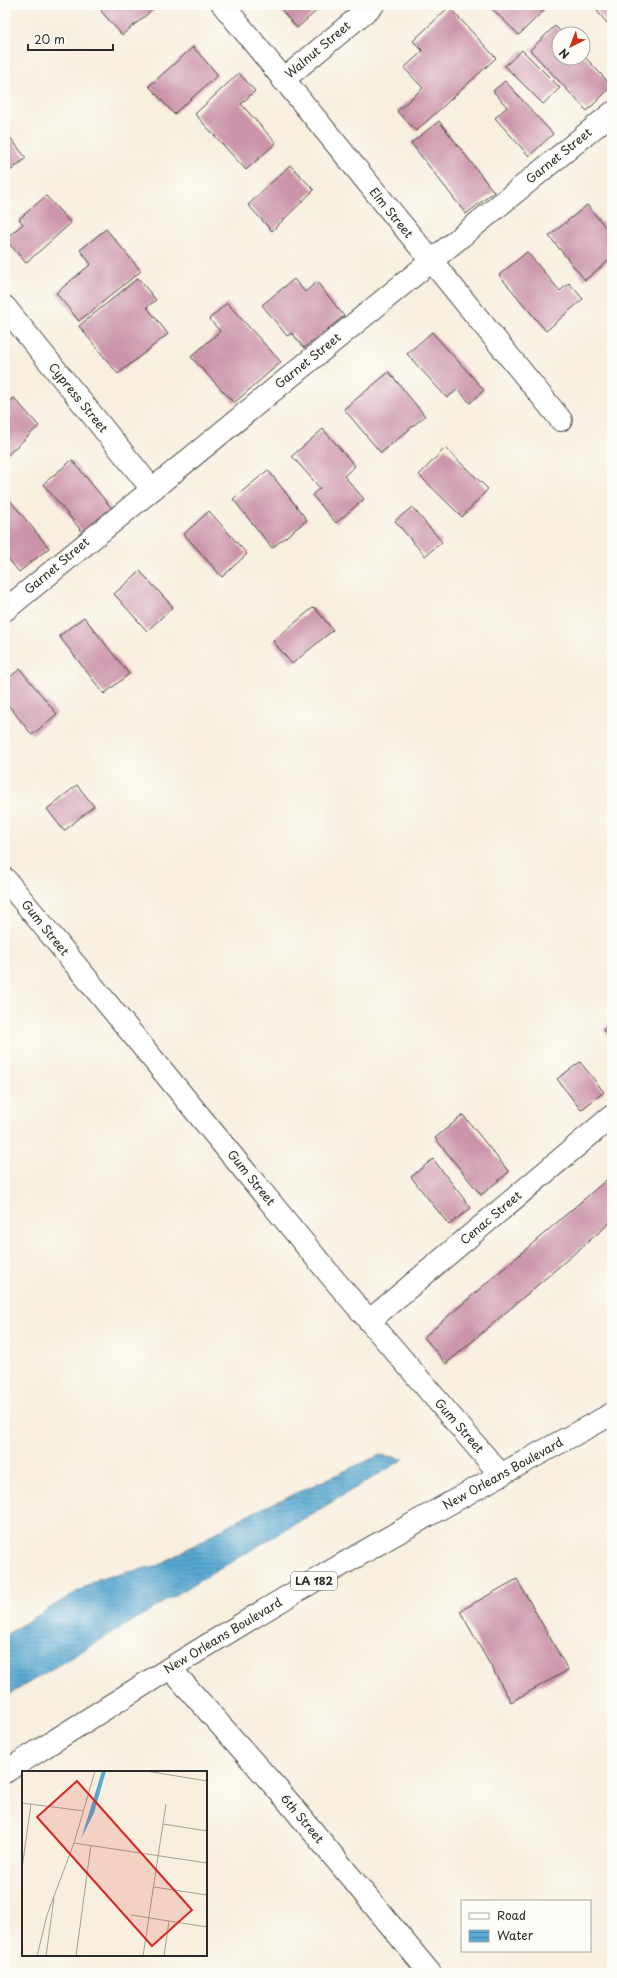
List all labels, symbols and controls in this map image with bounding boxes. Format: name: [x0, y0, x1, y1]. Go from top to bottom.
street label: Walnut Street: [281, 16, 354, 82]
scale bar: [28, 26, 113, 52]
north arrow: [551, 26, 591, 66]
text: 20 m: [34, 30, 65, 48]
text: N: [555, 44, 573, 63]
street label: Garnet Street: [522, 123, 595, 187]
street label: Elm Street: [366, 183, 418, 242]
street label: Garnet Street: [271, 328, 344, 392]
street label: Cypress Street: [45, 359, 113, 436]
street label: Garnet Street: [20, 532, 93, 598]
street label: Gum Street: [18, 896, 74, 959]
street label: Gum Street: [224, 1146, 280, 1209]
street label: Cenac Street: [456, 1186, 525, 1248]
street label: Gum Street: [431, 1394, 489, 1457]
street label: New Orleans Boulevard: [439, 1432, 567, 1514]
road number: LA 182: [291, 1572, 337, 1590]
street label: New Orleans Boulevard: [160, 1592, 286, 1678]
inset map: [22, 1771, 207, 1956]
street label: 6th Street: [277, 1790, 329, 1847]
legend: [461, 1900, 591, 1952]
text: Road: [497, 1906, 526, 1924]
text: Water: [497, 1926, 534, 1944]

